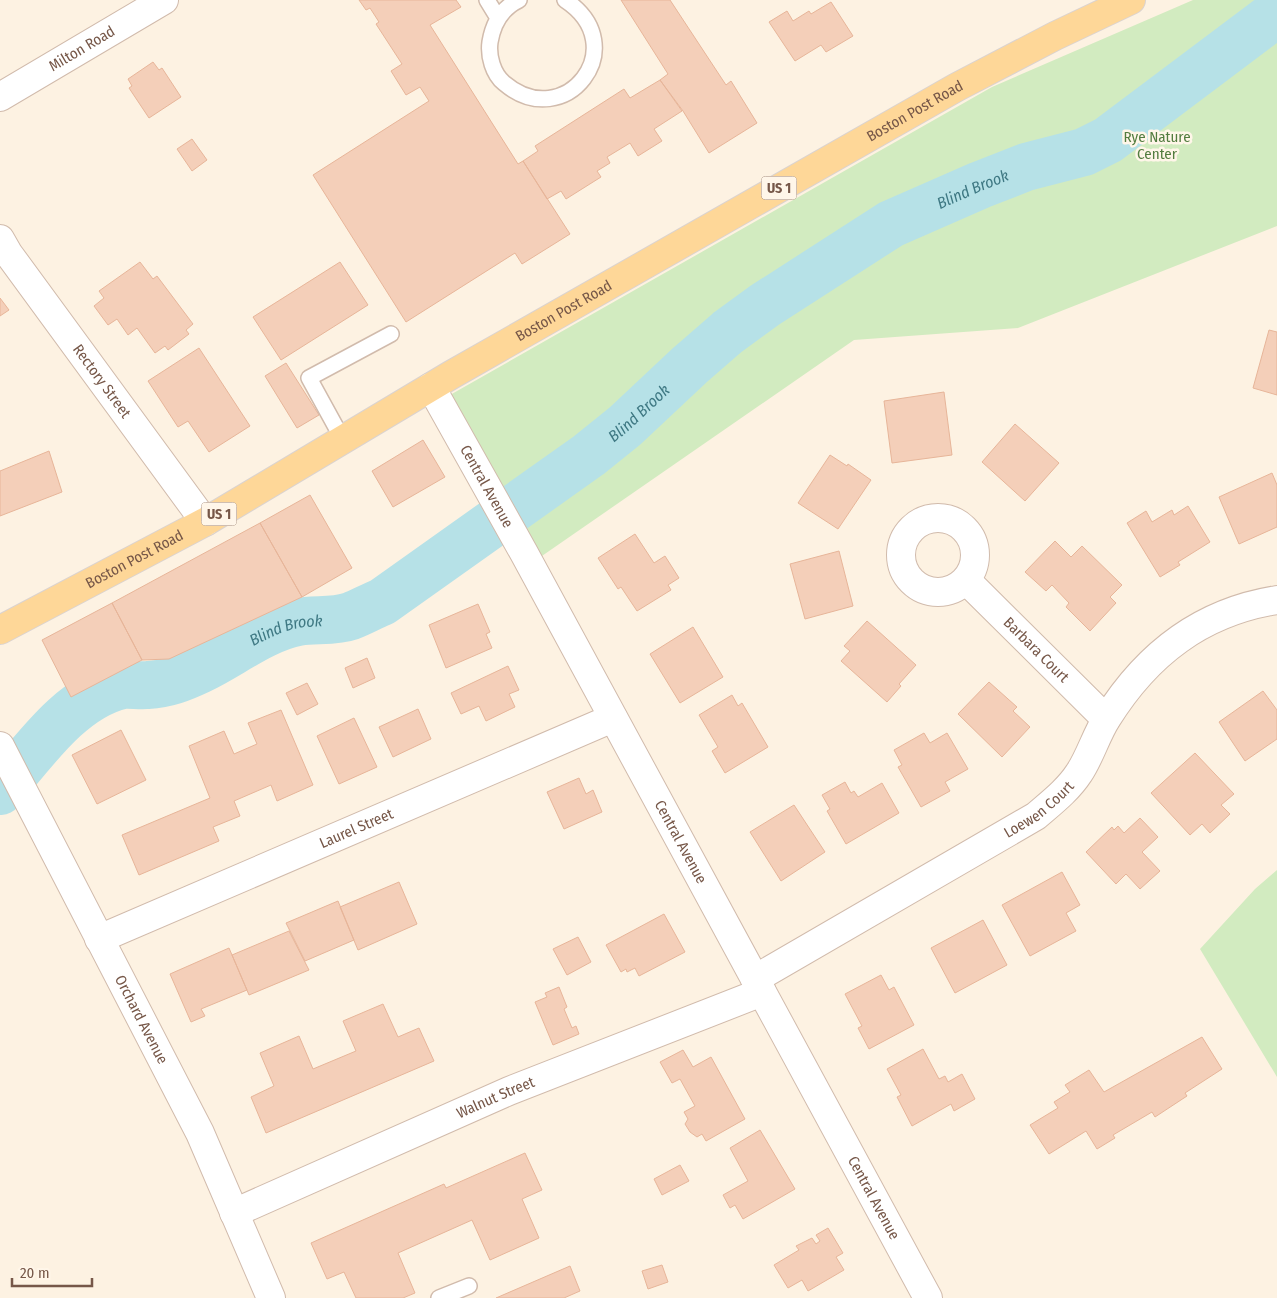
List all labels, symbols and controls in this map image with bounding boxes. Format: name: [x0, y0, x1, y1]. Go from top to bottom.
street label: Milton Road: [46, 22, 118, 75]
street label: Boston Post Road: [864, 77, 966, 145]
park label: Rye Nature Center: [1123, 128, 1191, 163]
water label: Blind Brook: [934, 166, 1011, 213]
road number: US 1: [762, 177, 796, 200]
street label: Boston Post Road: [512, 276, 615, 345]
street label: Rectory Street: [69, 341, 135, 422]
water label: Blind Brook: [604, 380, 673, 446]
street label: Central Avenue: [456, 442, 517, 531]
road number: US 1: [202, 502, 236, 526]
street label: Boston Post Road: [83, 526, 186, 592]
water label: Blind Brook: [246, 611, 323, 650]
street label: Barbara Court: [1000, 613, 1073, 686]
street label: Loewen Court: [1001, 777, 1078, 842]
street label: Central Avenue: [651, 797, 711, 887]
street label: Laurel Street: [317, 805, 396, 852]
street label: Orchard Avenue: [111, 972, 172, 1067]
street label: Walnut Street: [454, 1073, 537, 1122]
street label: Central Avenue: [844, 1153, 904, 1243]
scale bar: [12, 1256, 92, 1288]
text: 20 m: [20, 1264, 50, 1282]

